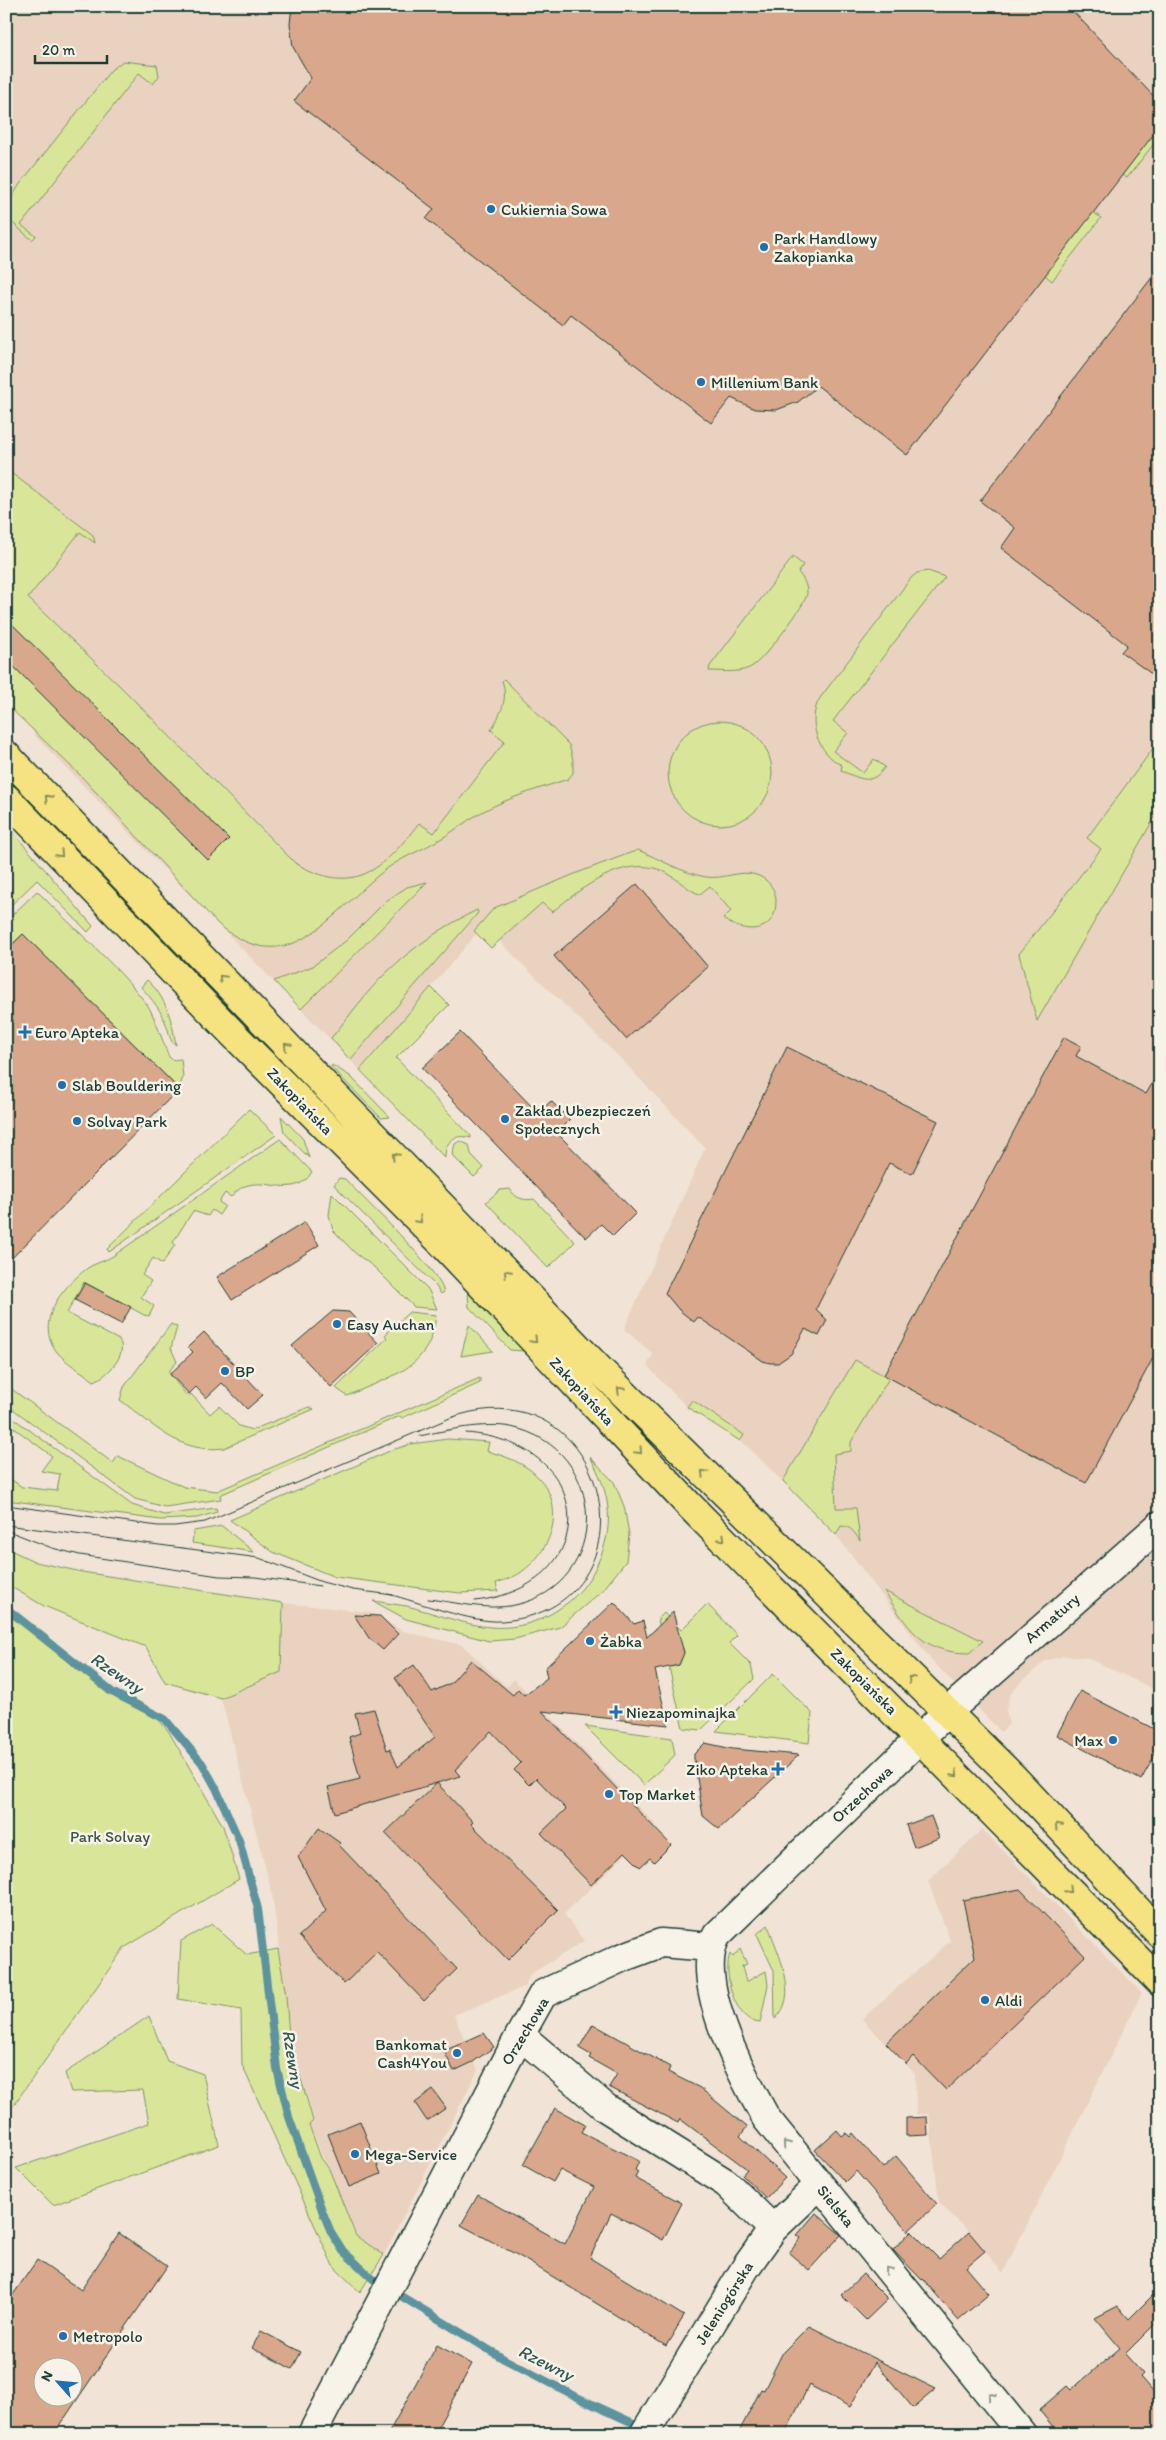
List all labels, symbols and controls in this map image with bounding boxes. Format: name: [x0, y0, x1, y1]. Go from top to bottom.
scale bar: [35, 32, 108, 64]
text: 20 m: [42, 41, 76, 59]
place label: Cukiernia Sowa: [501, 200, 608, 219]
marker: Cukiernia Sowa: [485, 203, 497, 215]
place label: Park Handlowy Zakopianka: [774, 229, 877, 266]
marker: Park Handlowy Zakopianka: [758, 241, 770, 253]
place label: Millenium Bank: [711, 373, 819, 392]
marker: Millenium Bank: [695, 376, 707, 388]
one-way arrow: [45, 795, 54, 804]
one-way arrow: [54, 848, 63, 857]
one-way arrow: [219, 975, 228, 984]
place label: Euro Apteka: [35, 1023, 120, 1042]
marker: Euro Apteka: [19, 1026, 31, 1038]
one-way arrow: [284, 1042, 293, 1051]
street label: Zakopiańska: [263, 1063, 337, 1139]
place label: Slab Bouldering: [72, 1076, 182, 1095]
marker: Slab Bouldering: [56, 1079, 68, 1091]
place label: Zakład Ubezpieczeń Społecznych: [515, 1101, 651, 1138]
place label: Solvay Park: [87, 1112, 167, 1131]
marker: Zakład Ubezpieczeń Społecznych: [499, 1113, 511, 1125]
marker: Solvay Park: [71, 1115, 83, 1127]
one-way arrow: [392, 1153, 401, 1162]
one-way arrow: [413, 1214, 422, 1223]
one-way arrow: [504, 1270, 513, 1279]
place label: Easy Auchan: [347, 1315, 435, 1334]
marker: Easy Auchan: [331, 1318, 343, 1330]
one-way arrow: [528, 1334, 537, 1343]
street label: Zakopiańska: [546, 1353, 619, 1429]
place label: BP: [235, 1362, 254, 1381]
marker: BP: [219, 1365, 231, 1377]
one-way arrow: [617, 1387, 626, 1396]
one-way arrow: [633, 1446, 642, 1455]
one-way arrow: [701, 1470, 710, 1479]
one-way arrow: [716, 1533, 725, 1542]
street label: Armatury: [1021, 1589, 1084, 1647]
place label: Żabka: [600, 1632, 642, 1651]
marker: Żabka: [584, 1635, 596, 1647]
street label: Zakopiańska: [827, 1644, 901, 1718]
water label: Rzewny: [87, 1647, 150, 1700]
one-way arrow: [908, 1675, 917, 1684]
place label: Niezapominajka: [626, 1703, 736, 1722]
marker: Niezapominajka: [610, 1706, 622, 1718]
place label: Max: [1074, 1731, 1103, 1750]
marker: Max: [1107, 1734, 1119, 1746]
place label: Ziko Apteka: [686, 1760, 769, 1779]
street label: Orzechowa: [828, 1761, 897, 1827]
marker: Ziko Apteka: [772, 1763, 784, 1775]
one-way arrow: [949, 1769, 958, 1778]
place label: Top Market: [619, 1785, 695, 1804]
marker: Top Market: [603, 1788, 615, 1800]
one-way arrow: [1055, 1822, 1064, 1831]
park label: Park Solvay: [70, 1827, 150, 1846]
one-way arrow: [1064, 1884, 1073, 1893]
place label: Aldi: [995, 1991, 1022, 2010]
street label: Orzechowa: [497, 1993, 553, 2069]
marker: Aldi: [979, 1994, 991, 2006]
water label: Rzewny: [278, 2028, 309, 2092]
place label: Bankomat Cash4You: [375, 2035, 447, 2072]
marker: Bankomat Cash4You: [451, 2047, 463, 2059]
one-way arrow: [783, 2141, 791, 2150]
place label: Mega-Service: [365, 2145, 457, 2164]
marker: Mega-Service: [349, 2148, 361, 2160]
street label: Sielska: [813, 2181, 859, 2232]
street label: Jeleniogórska: [691, 2258, 757, 2348]
one-way arrow: [884, 2267, 893, 2276]
place label: Metropolo: [73, 2327, 143, 2346]
marker: Metropolo: [57, 2330, 69, 2342]
water label: Rzewny: [515, 2340, 579, 2387]
north arrow: [32, 2358, 82, 2408]
text: N: [37, 2368, 57, 2384]
one-way arrow: [988, 2393, 996, 2402]

